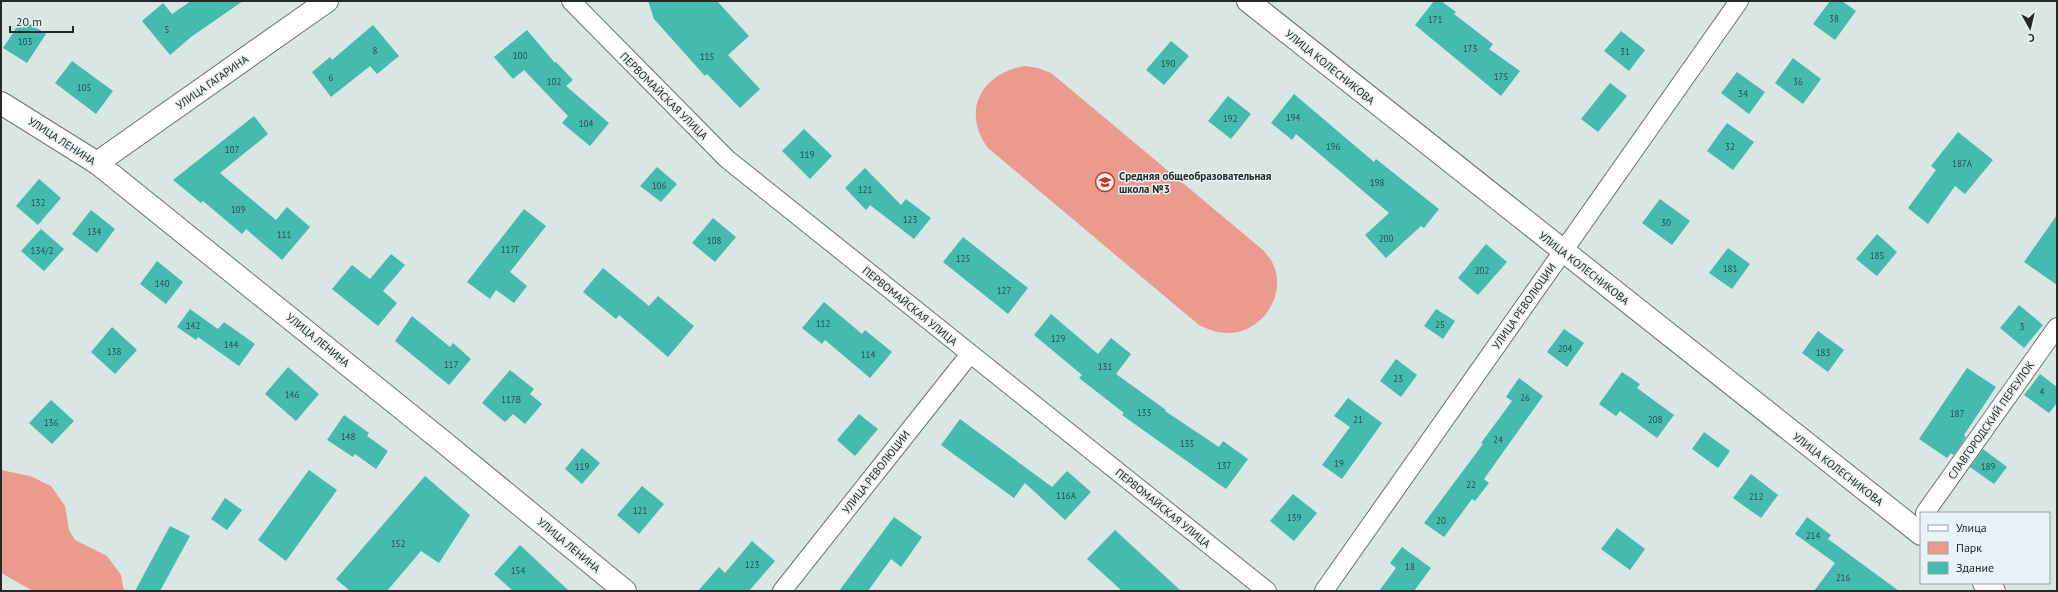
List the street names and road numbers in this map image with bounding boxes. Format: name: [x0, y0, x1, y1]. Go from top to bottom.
street label: УЛИЦА КОЛЕСНИКОВА: [1282, 27, 1378, 108]
street label: ПЕРВОМАЙСКАЯ УЛИЦА: [617, 49, 711, 143]
street label: УЛИЦА ГАГАРИНА: [173, 52, 251, 112]
street label: УЛИЦА ЛЕНИНА: [25, 114, 99, 168]
street label: УЛИЦА КОЛЕСНИКОВА: [1536, 228, 1633, 308]
street label: УЛИЦА РЕВОЛЮЦИИ: [1489, 260, 1559, 352]
street label: ПЕРВОМАЙСКАЯ УЛИЦА: [860, 263, 961, 349]
street label: УЛИЦА ЛЕНИНА: [283, 310, 353, 370]
street label: СЛАВГОРОДСКИЙ ПЕРЕУЛОК: [1945, 358, 2037, 482]
street label: УЛИЦА РЕВОЛЮЦИИ: [839, 428, 913, 516]
street label: УЛИЦА КОЛЕСНИКОВА: [1790, 429, 1887, 509]
street label: ПЕРВОМАЙСКАЯ УЛИЦА: [1113, 465, 1214, 551]
street label: УЛИЦА ЛЕНИНА: [535, 515, 604, 576]

